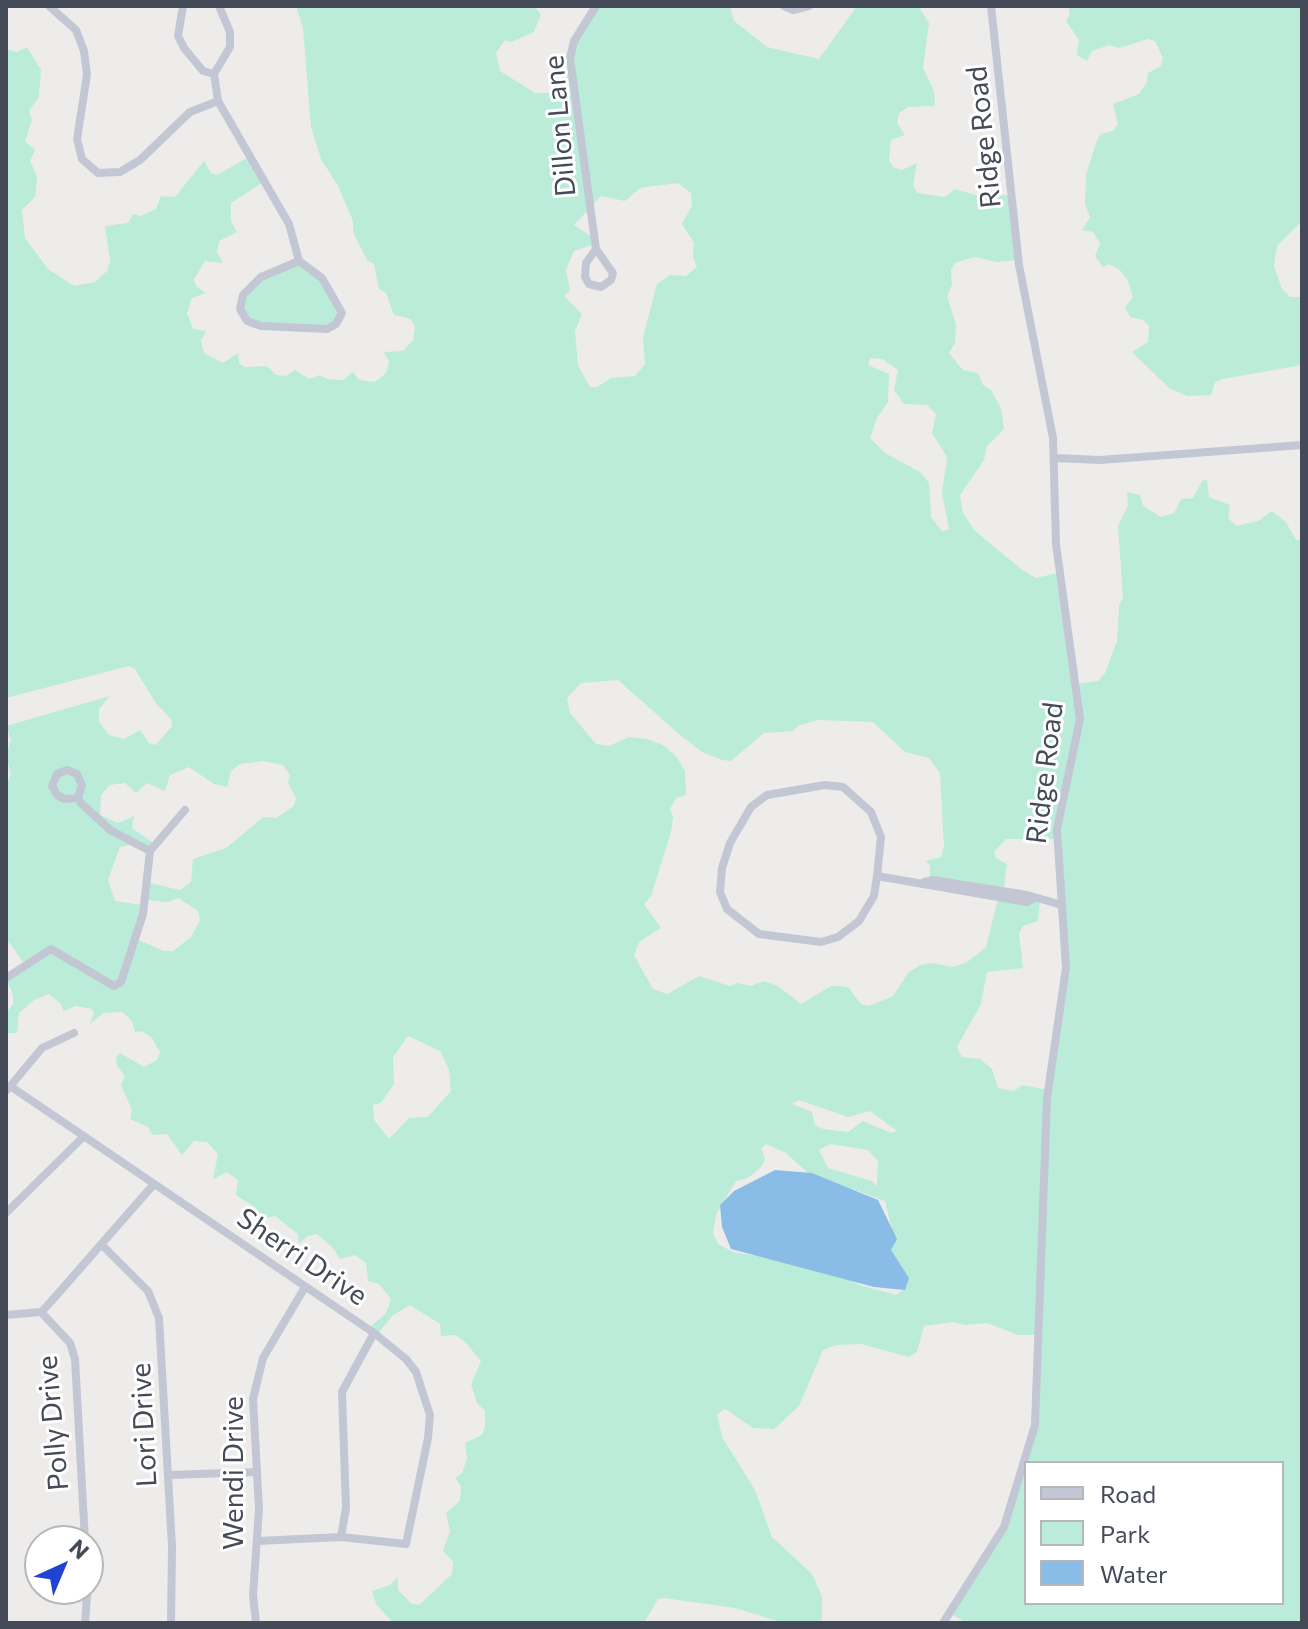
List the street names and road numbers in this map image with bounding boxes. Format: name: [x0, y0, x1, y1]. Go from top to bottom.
street label: Dillon Lane: [537, 54, 583, 198]
street label: Ridge Road: [960, 64, 1008, 210]
street label: Ridge Road: [1020, 700, 1070, 846]
street label: Sherri Drive: [231, 1201, 373, 1313]
street label: Polly Drive: [30, 1354, 76, 1492]
street label: Lori Drive: [124, 1362, 164, 1488]
street label: Wendi Drive: [217, 1396, 251, 1550]

